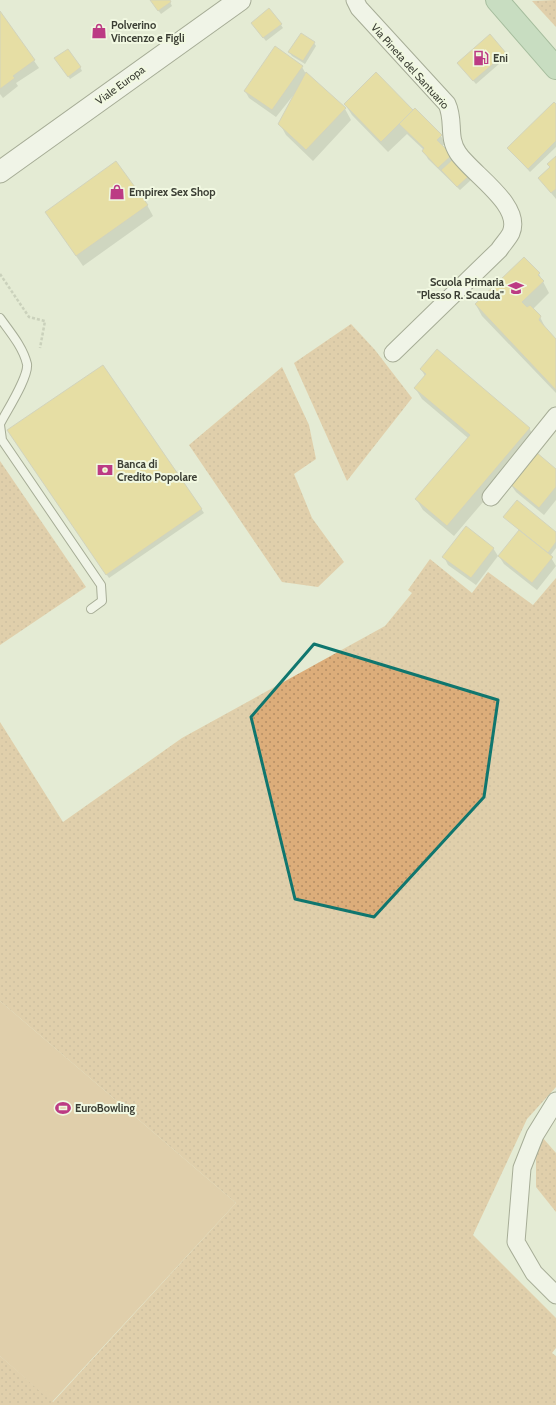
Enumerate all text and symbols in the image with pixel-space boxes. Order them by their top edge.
place label: Polverino Vincenzo e Figli [111,18,185,45]
street label: Via Pineta del Santuario [368,20,452,112]
shop icon: Polverino Vincenzo e Figli [90,22,108,40]
fuel station icon: Eni [472,49,490,67]
place label: Eni [493,51,508,65]
street label: Viale Europa [92,62,148,108]
shop icon: Empirex Sex Shop [108,183,126,201]
place label: Empirex Sex Shop [129,185,216,199]
place label: Scuola Primaria "Plesso R. Scauda" [417,275,505,302]
school or university icon: Scuola Primaria "Plesso R. Scauda" [507,279,525,297]
place label: Banca di Credito Popolare [117,457,198,484]
bank icon: Banca di Credito Popolare [96,461,114,479]
sports icon: EuroBowling [54,1099,72,1117]
place label: EuroBowling [75,1101,135,1115]

